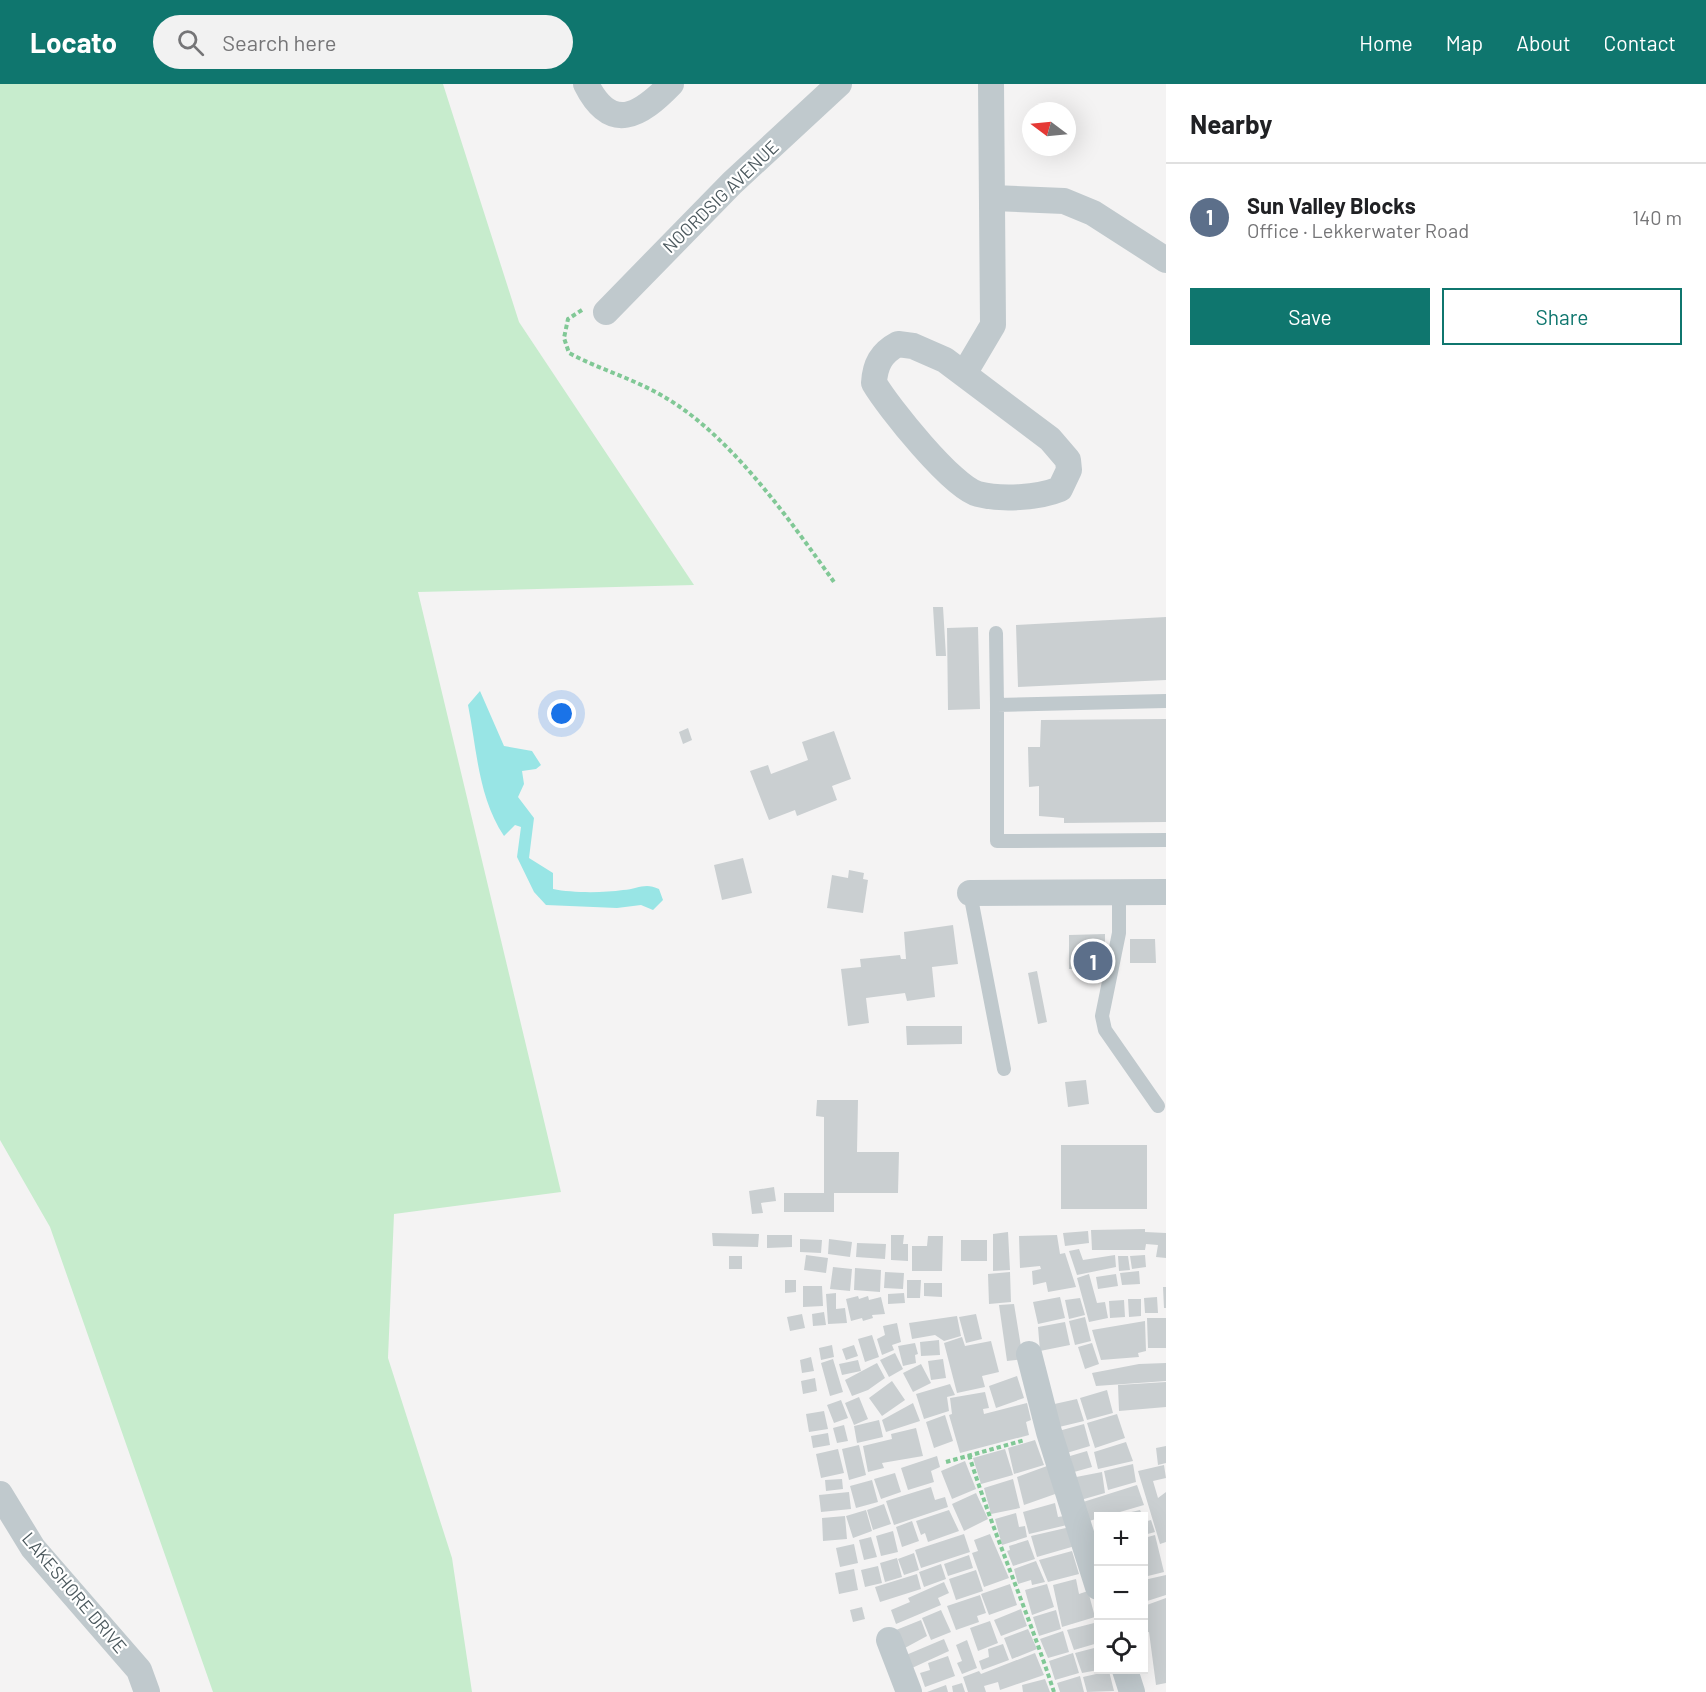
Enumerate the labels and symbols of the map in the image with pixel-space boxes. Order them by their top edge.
north arrow [1022,102,1076,156]
street label: NOORDSIG AVENUE [658,135,783,257]
your location [547,699,576,728]
pin: 1 [1074,938,1112,984]
street label: LAKESHORE DRIVE [18,1528,132,1657]

